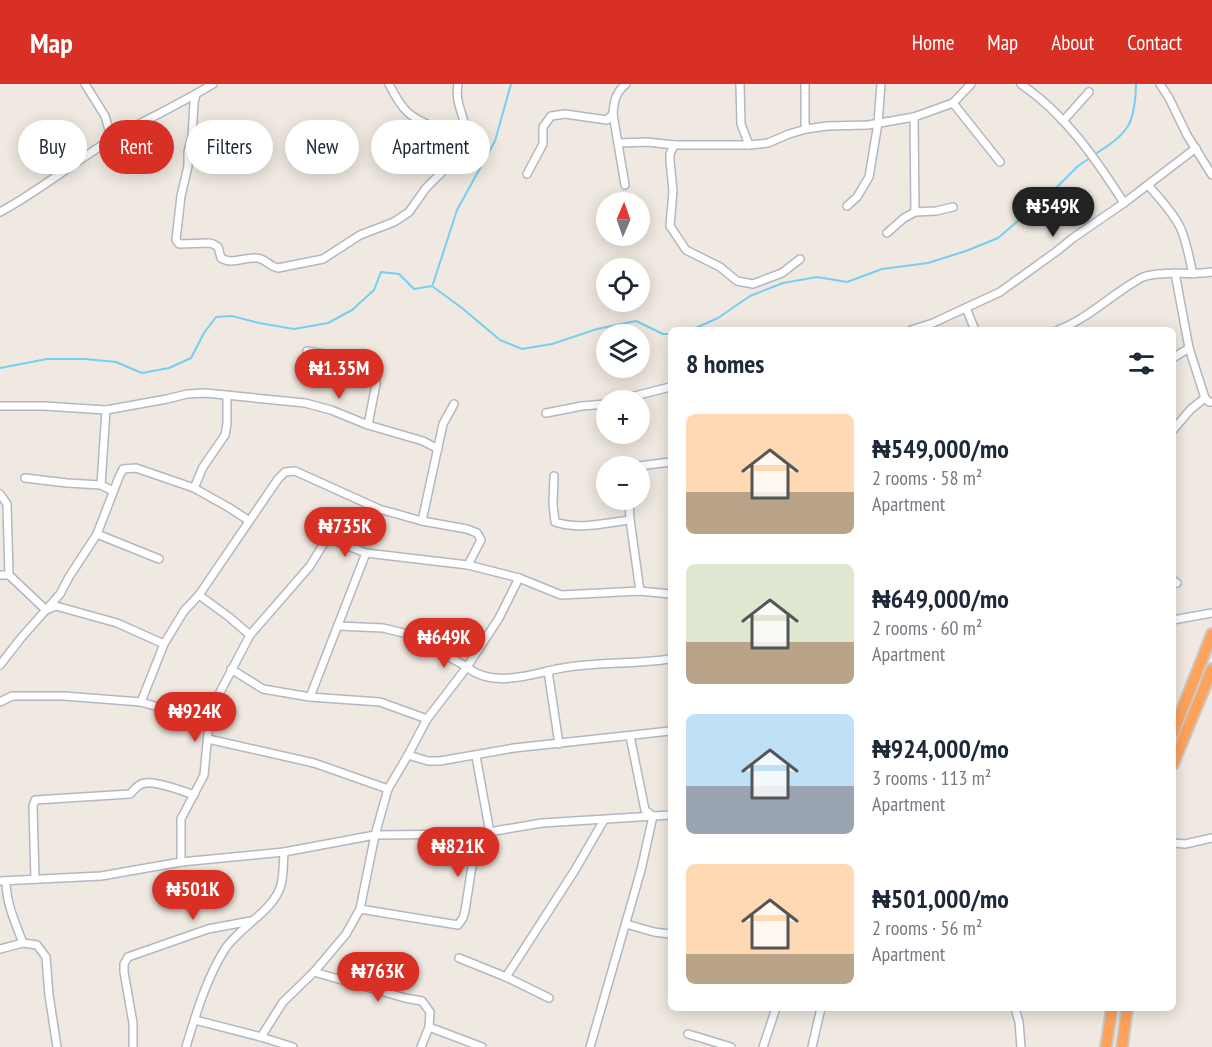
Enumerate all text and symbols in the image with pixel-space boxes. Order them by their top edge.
text: Map [30,24,73,61]
text: Home [912,29,954,56]
text: Map [987,29,1018,56]
text: About [1051,29,1094,56]
text: Contact [1127,29,1182,56]
chip: Buy [18,120,87,174]
chip: Rent [99,120,174,174]
chip: Filters [186,120,273,174]
chip: New [285,120,359,174]
chip: Apartment [371,120,490,174]
pin: ₦549K [1011,187,1095,238]
north arrow [596,192,650,246]
map controls [596,192,650,510]
text: ₦549K [1026,193,1080,219]
button: locate [596,258,650,312]
button: layers [596,324,650,378]
text: 8 homes [686,347,764,380]
icon: filters [1125,347,1158,380]
pin: ₦1.35M [290,349,388,400]
text: ₦1.35M [309,355,369,381]
button: + [596,390,650,444]
text: ₦549,000/mo [872,432,1009,465]
icon: home [734,438,806,510]
button: − [596,456,650,510]
text: 2 rooms · 58 m² [872,465,982,491]
text: Apartment [872,491,945,517]
pin: ₦735K [303,507,387,558]
text: ₦735K [318,513,372,539]
text: ₦649,000/mo [872,582,1009,615]
icon: home [734,588,806,660]
text: 2 rooms · 60 m² [872,615,982,641]
pin: ₦649K [402,618,486,669]
text: ₦649K [417,624,471,650]
text: Apartment [872,641,945,667]
pin: ₦924K [153,692,237,743]
text: ₦924K [168,698,222,724]
text: ₦924,000/mo [872,732,1009,765]
icon: home [734,738,806,810]
text: 3 rooms · 113 m² [872,765,991,791]
text: Apartment [872,791,945,817]
pin: ₦821K [416,827,500,878]
text: ₦821K [431,833,485,859]
pin: ₦501K [151,870,235,921]
text: ₦501K [166,876,220,902]
text: ₦501,000/mo [872,882,1009,915]
icon: home [734,888,806,960]
text: 2 rooms · 56 m² [872,915,982,941]
text: Apartment [872,941,945,967]
pin: ₦763K [336,952,420,1003]
text: ₦763K [351,958,405,984]

